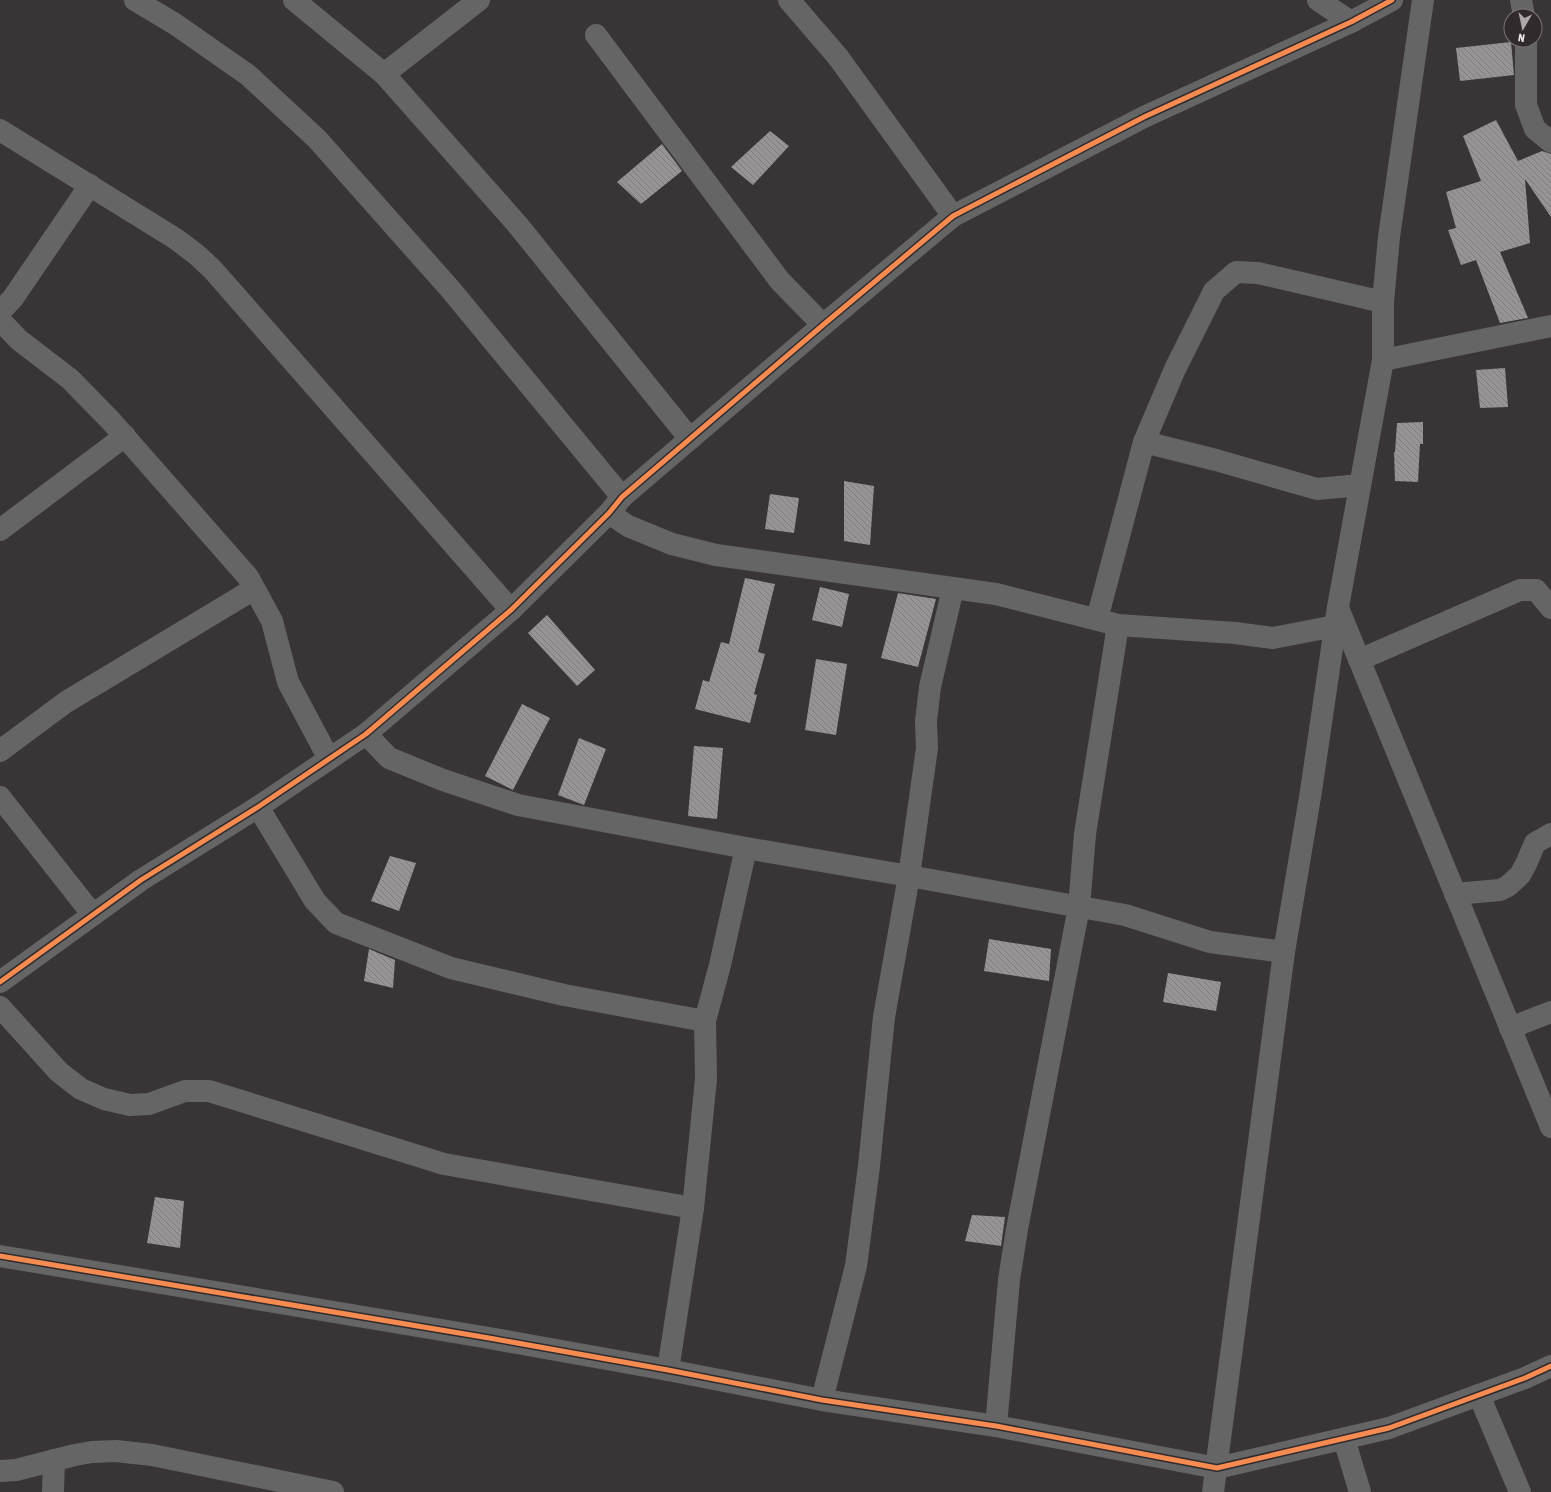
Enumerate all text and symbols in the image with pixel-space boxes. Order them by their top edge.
north arrow [1503,8,1543,48]
text: N [1517,31,1526,44]

